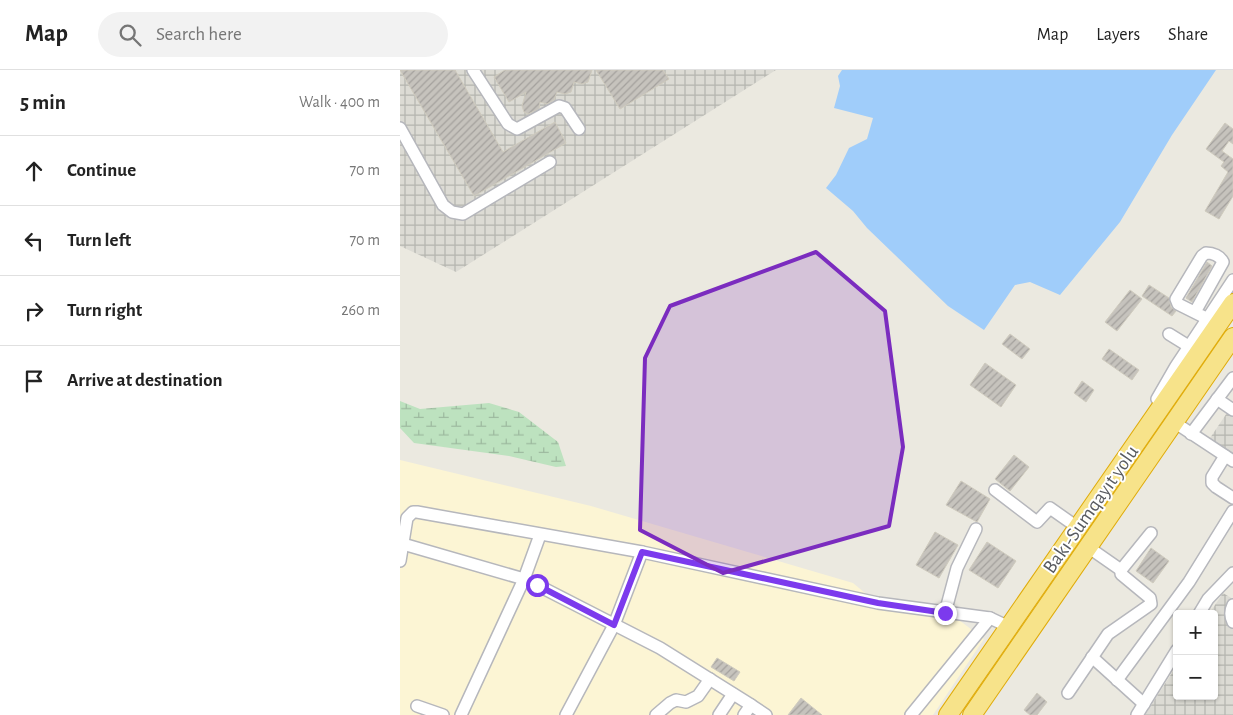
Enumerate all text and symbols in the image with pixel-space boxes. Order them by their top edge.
search box [98,12,448,57]
icon: search [116,21,144,49]
text: Map [25,22,68,46]
text: Search here [156,25,242,44]
text: Map [1037,26,1068,44]
text: Layers [1096,26,1140,44]
text: Share [1168,26,1208,44]
text: 5 min [20,92,66,113]
text: Walk · 400 m [299,94,380,110]
icon: ahead [20,157,48,185]
text: Continue [67,161,136,180]
text: 70 m [349,162,380,178]
icon: left [20,227,48,255]
text: Turn left [67,231,131,250]
text: 70 m [349,232,380,248]
icon: right [20,297,48,325]
text: Turn right [67,301,142,320]
text: 260 m [341,302,380,318]
icon: arrive [20,367,48,395]
text: Arrive at destination [67,371,223,390]
street label: Bakı-Sumqayıt yolu [1039,442,1142,577]
route start [526,574,549,597]
route end [934,602,957,625]
map controls [1173,610,1218,700]
button: + [1173,610,1218,655]
button: − [1173,655,1218,700]

